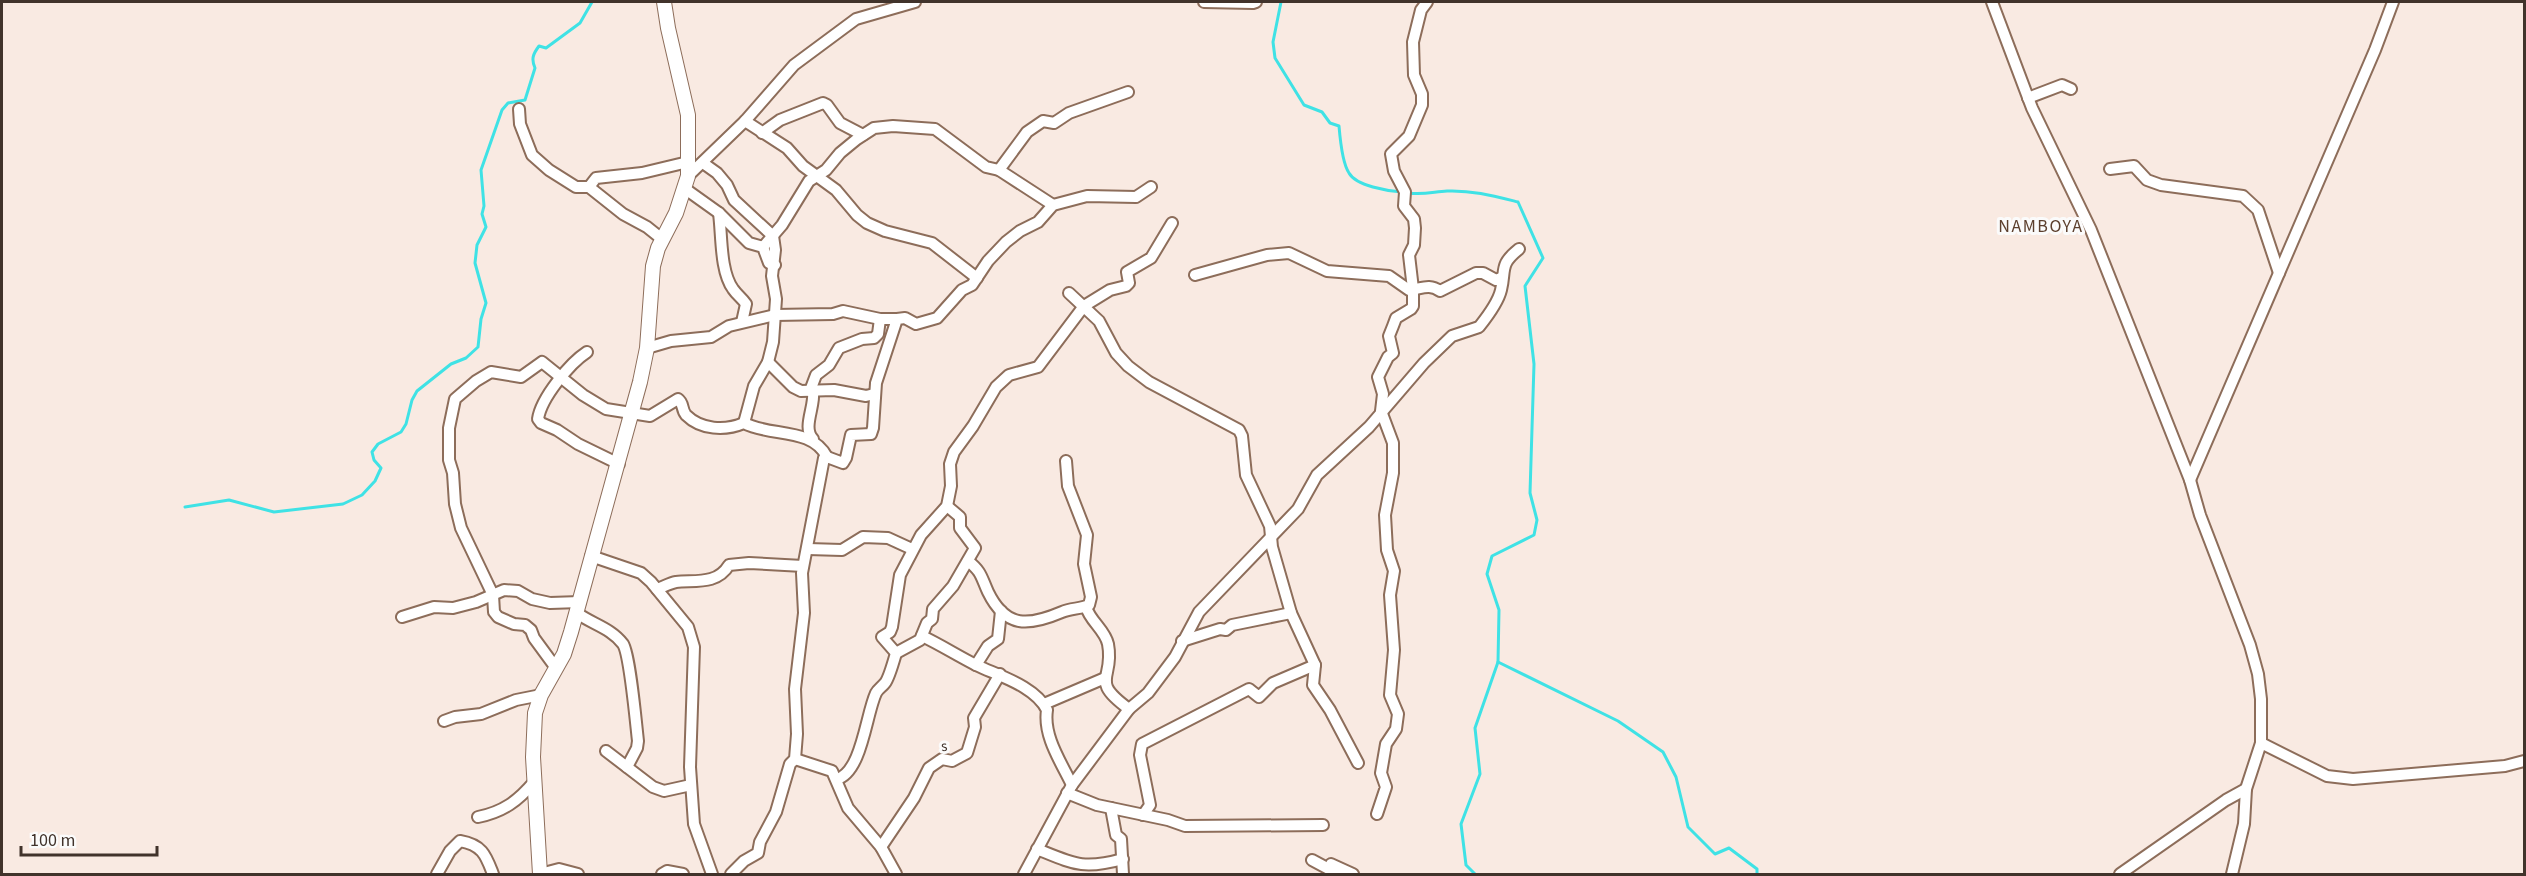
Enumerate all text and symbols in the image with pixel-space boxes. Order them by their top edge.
district label: NAMBOYA [1998,214,2084,239]
street label: s [940,736,948,757]
scale bar [21,819,158,857]
text: 100 m [30,828,75,853]

